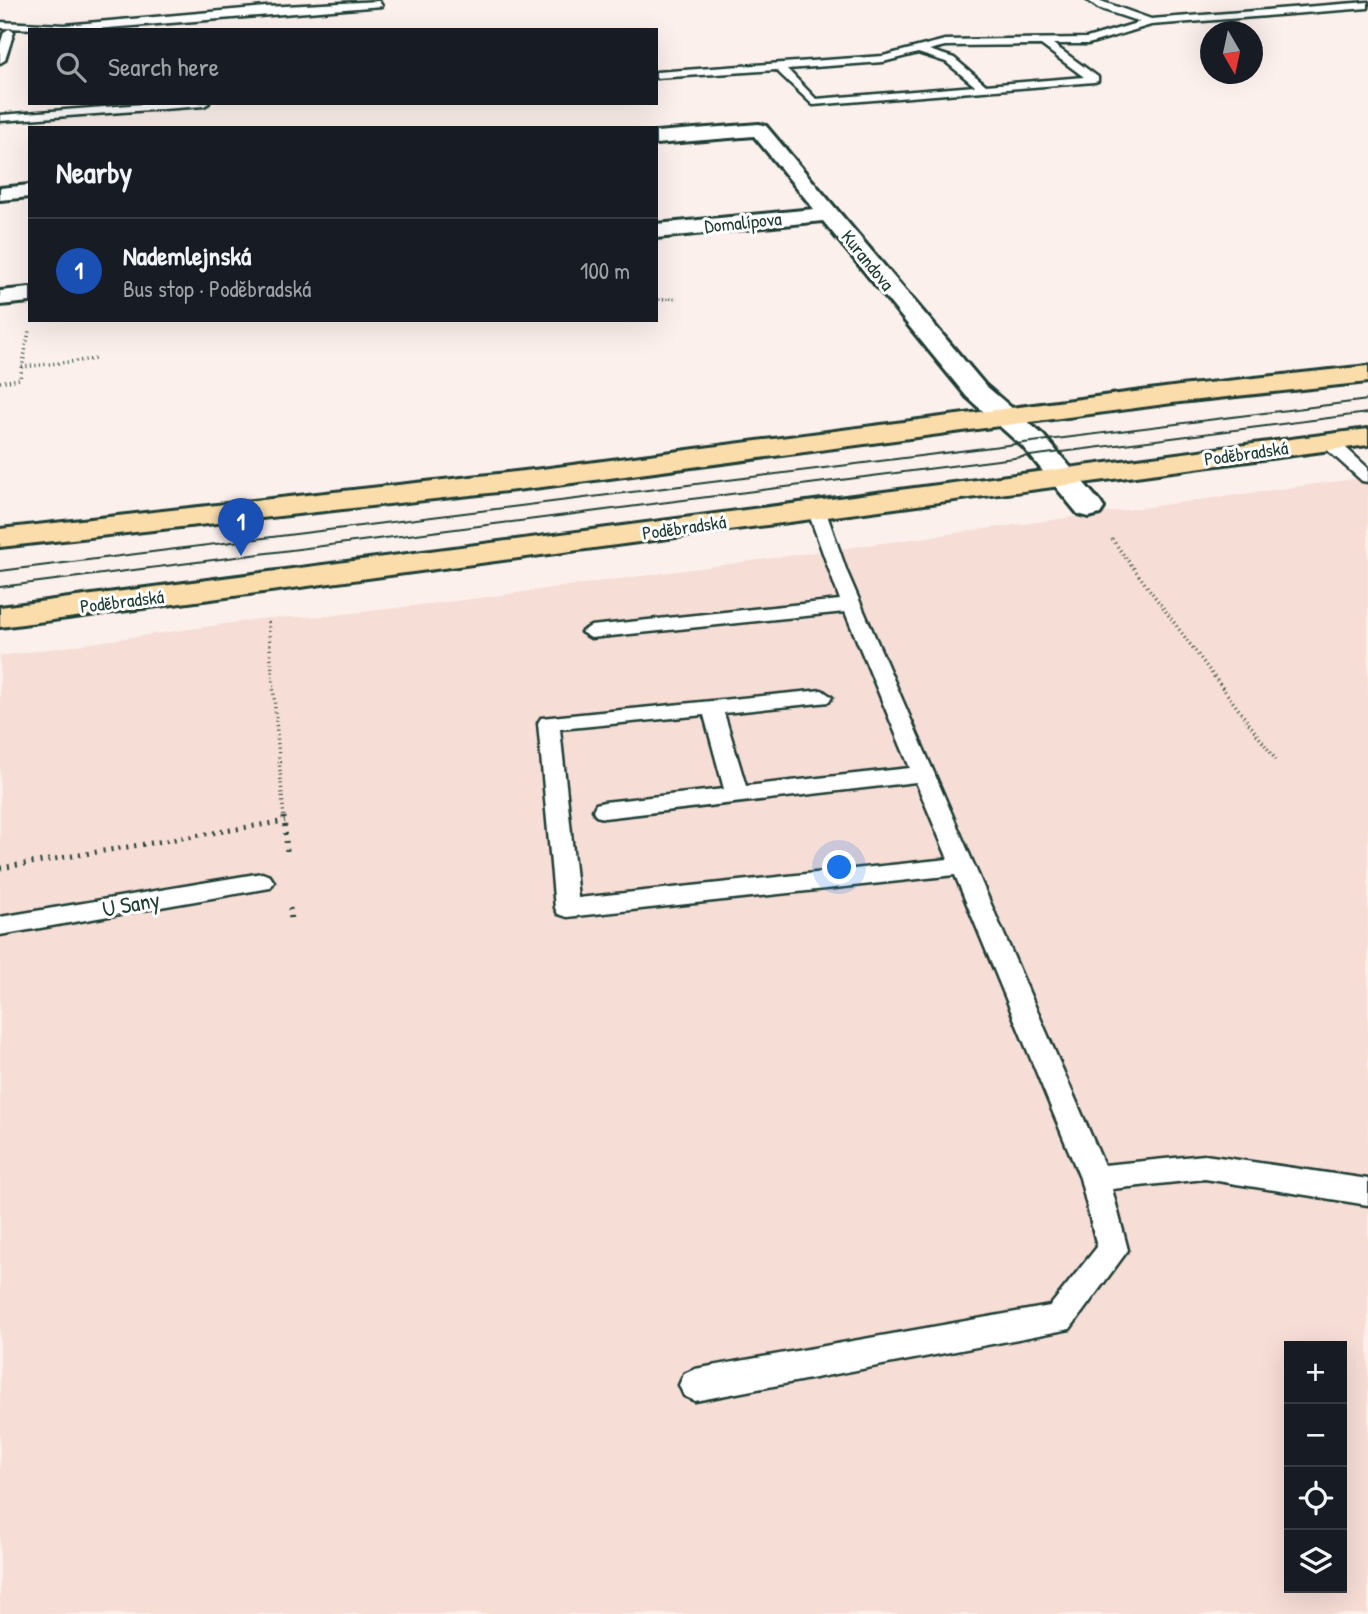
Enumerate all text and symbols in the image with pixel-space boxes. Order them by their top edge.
north arrow [1200,21,1263,84]
search box [28,28,658,105]
icon: search [52,48,90,86]
text: Search here [108,49,219,84]
text: Nearby [56,152,132,192]
street label: Domalípova [703,205,783,239]
street label: Kurandova [836,224,901,296]
text: Nademlejnská [123,238,251,273]
text: 1 [75,255,83,286]
text: 100 m [580,255,630,286]
text: Bus stop · Poděbradská [123,273,311,304]
street label: Poděbradská [1202,434,1290,472]
pin: 1 [218,498,264,556]
street label: Poděbradská [640,508,728,546]
street label: Poděbradská [79,583,166,619]
your location [822,850,856,884]
street label: U Sany [100,883,162,924]
map controls [1284,1341,1347,1593]
button: + [1284,1341,1347,1404]
button: − [1284,1404,1347,1467]
button: locate [1284,1467,1347,1530]
button: layers [1284,1530,1347,1593]

